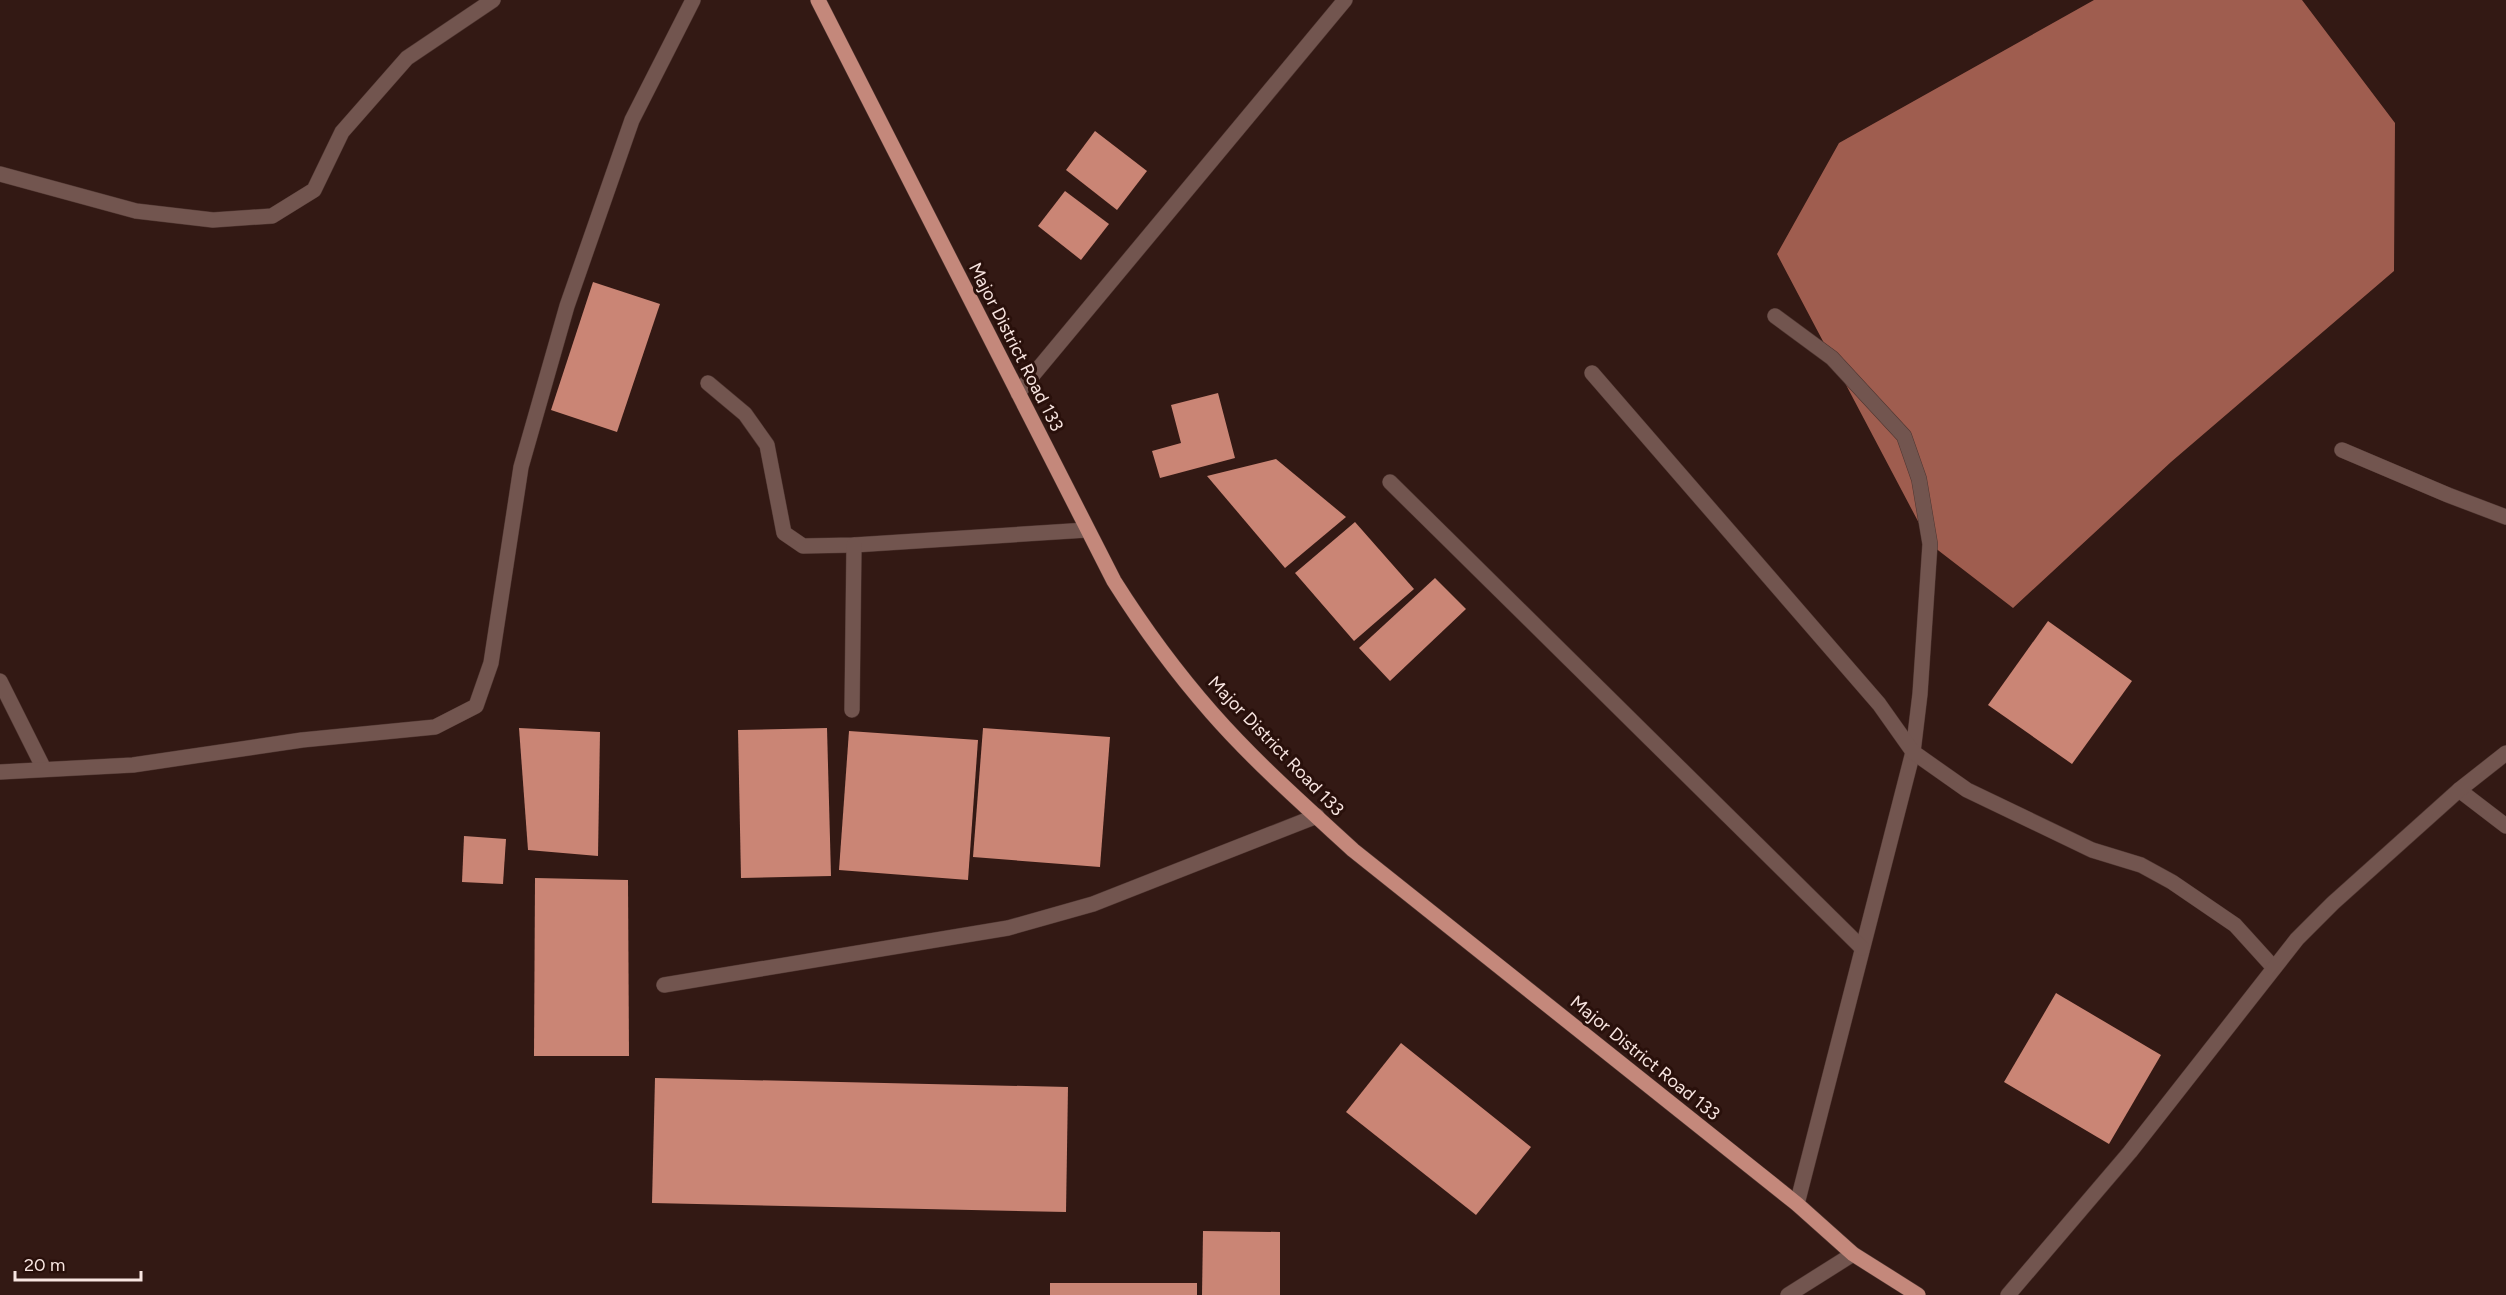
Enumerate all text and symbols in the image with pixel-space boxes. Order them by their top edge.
street label: Major District Road 133 [964,259,1068,435]
street label: Major District Road 133 [1203,671,1349,821]
street label: Major District Road 133 [1566,991,1724,1125]
scale bar [15,1244,141,1282]
text: 20 m [24,1254,65,1276]

